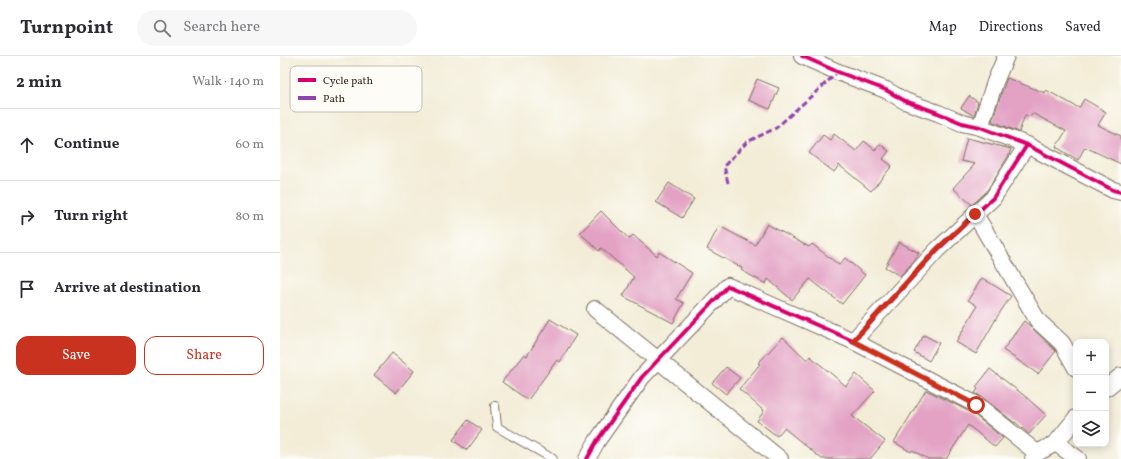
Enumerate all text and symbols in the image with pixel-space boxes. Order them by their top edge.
search box [137,10,417,46]
text: Turnpoint [20,15,113,41]
icon: search [151,17,173,39]
text: Search here [183,17,260,38]
text: Map [929,18,957,37]
text: Directions [979,18,1043,37]
text: Saved [1065,18,1101,37]
legend [290,66,422,112]
text: 2 min [16,71,62,94]
text: Walk · 140 m [192,73,264,91]
text: Cycle path [323,74,373,89]
text: Path [323,92,346,107]
icon: ahead [16,134,38,156]
text: Continue [54,134,119,155]
text: 60 m [236,136,264,154]
route end [966,205,984,223]
icon: right [16,206,38,228]
text: Turn right [54,206,128,227]
text: 80 m [235,208,264,226]
icon: arrive [16,278,38,300]
text: Arrive at destination [54,278,201,299]
button: Save [16,336,136,375]
button: Share [144,336,264,375]
map controls [1073,339,1109,447]
button: + [1073,339,1109,375]
button: − [1073,375,1109,411]
route start [967,396,985,414]
button: layers [1073,411,1109,447]

